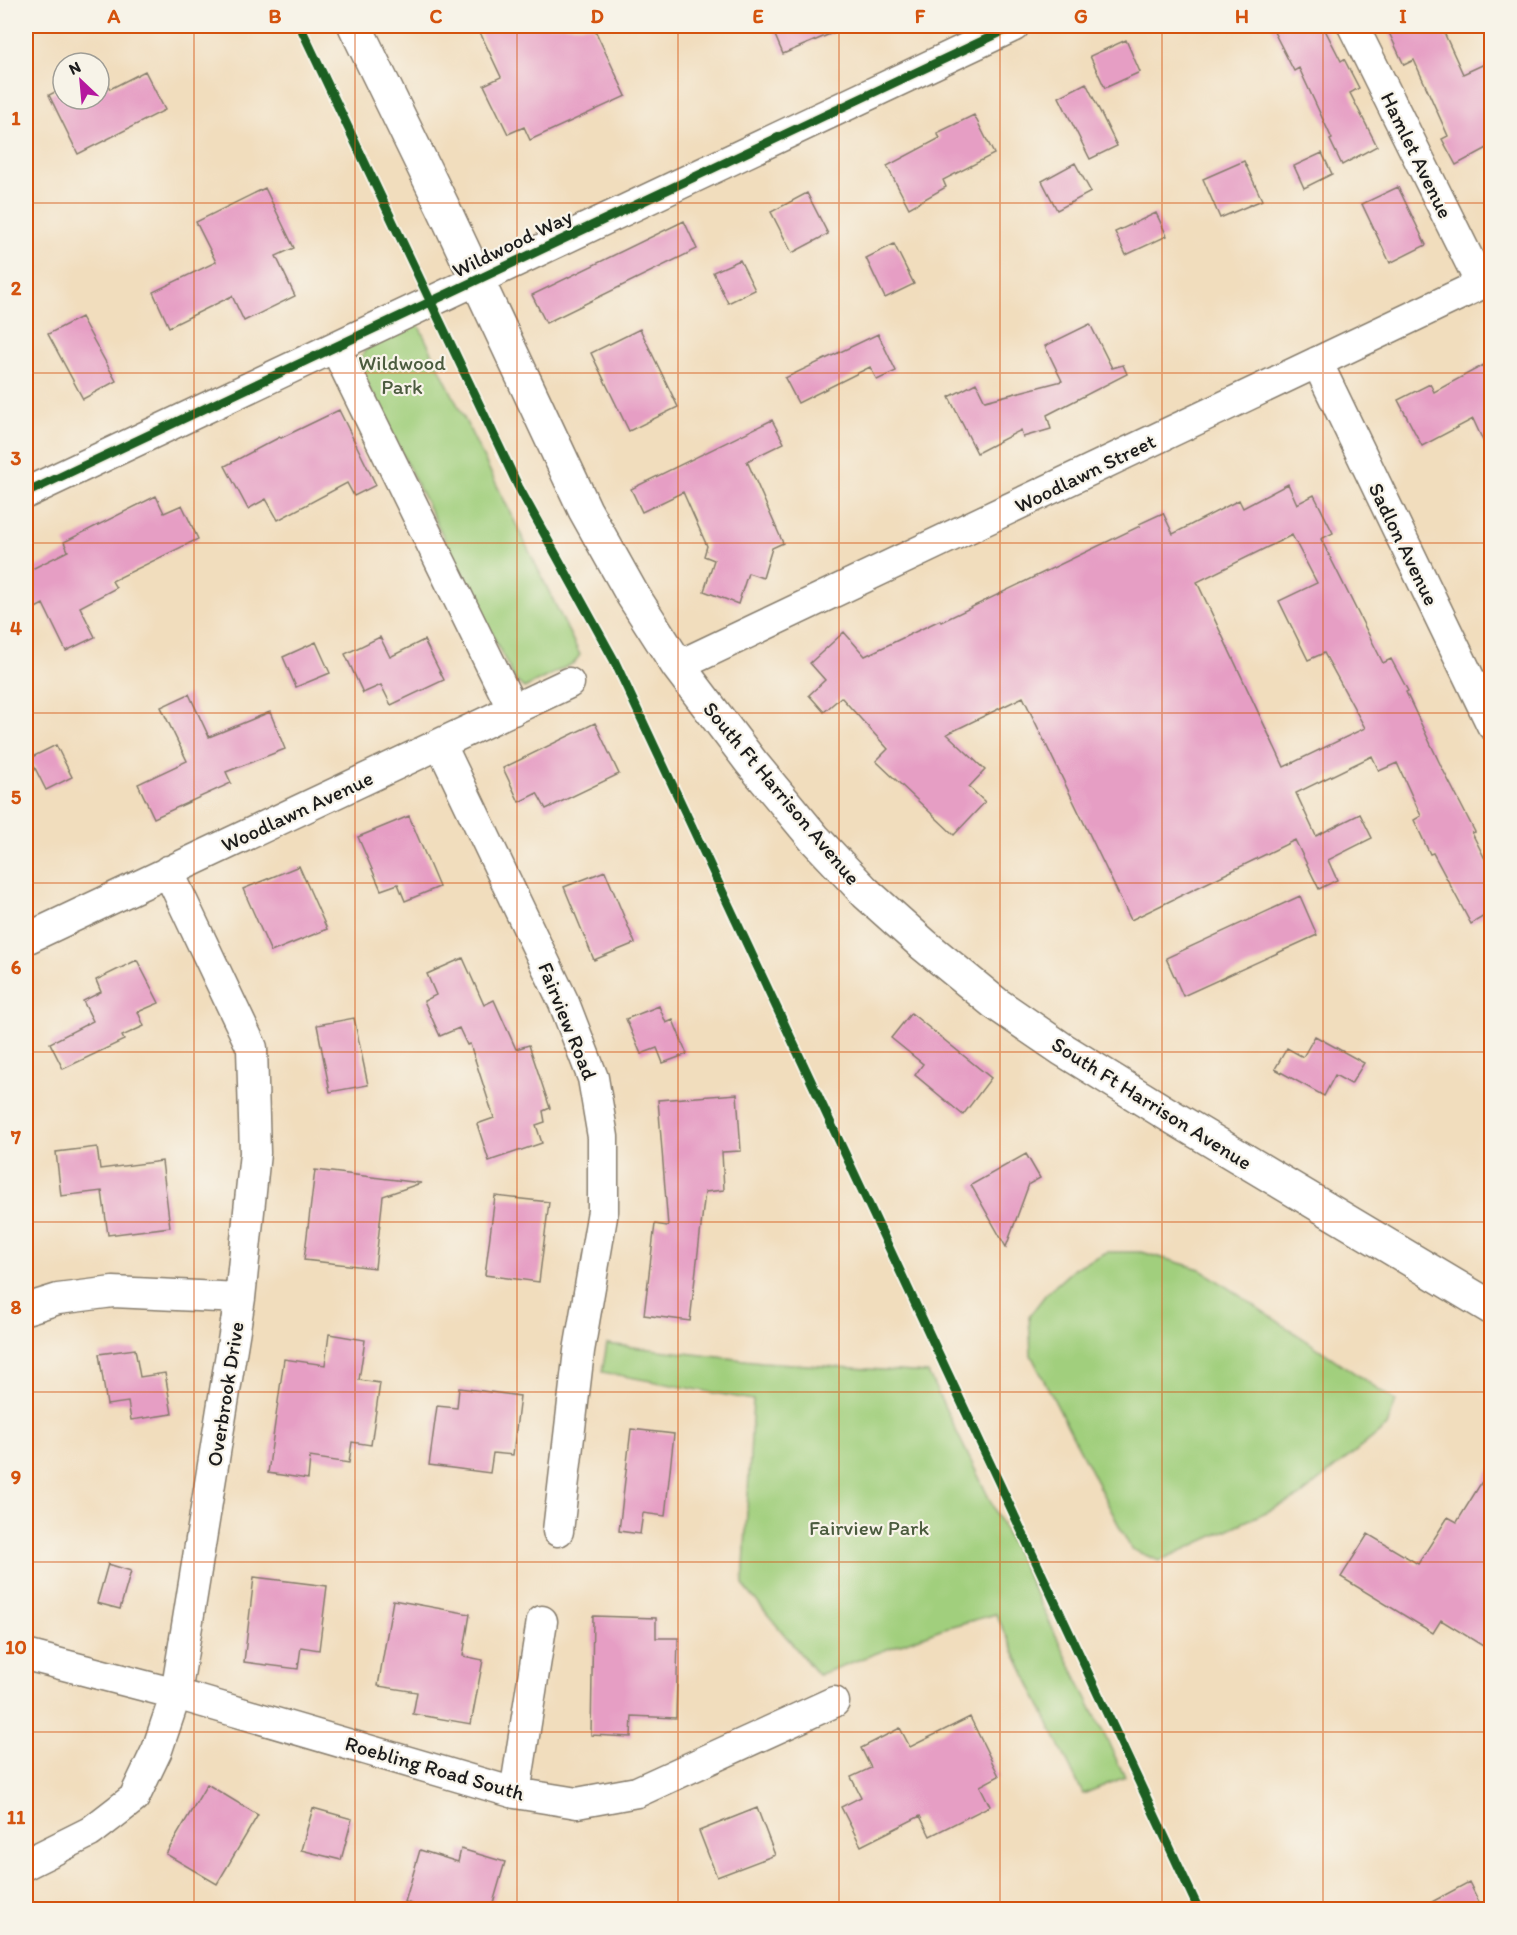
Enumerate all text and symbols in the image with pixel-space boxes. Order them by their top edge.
text: A [107,4,121,28]
text: B [269,4,282,28]
text: C [430,4,443,28]
text: D [590,4,604,28]
text: E [752,4,764,28]
text: F [915,4,926,28]
text: G [1074,4,1088,28]
text: H [1235,4,1249,28]
text: I [1399,4,1407,28]
north arrow [51,51,111,111]
text: N [66,57,84,79]
street label: Hamlet Avenue [1376,88,1458,222]
text: 1 [11,106,21,130]
street label: Wildwood Way [448,203,576,283]
text: 2 [11,276,22,300]
park label: Wildwood Park [358,350,446,399]
street label: Woodlawn Street [1010,428,1160,518]
text: 3 [11,446,22,470]
street label: Sadlon Avenue [1364,479,1444,609]
text: 4 [10,616,22,640]
street label: South Ft Harrison Avenue [698,696,866,890]
street label: Woodlawn Avenue [217,765,377,857]
text: 5 [11,785,22,809]
text: 6 [11,955,22,979]
street label: Fairview Road [533,959,603,1084]
street label: South Ft Harrison Avenue [1047,1031,1257,1175]
text: 7 [10,1125,21,1149]
text: 8 [11,1295,22,1319]
street label: Overbrook Drive [201,1320,249,1468]
text: 9 [11,1465,21,1489]
park label: Fairview Park [809,1515,929,1540]
text: 10 [5,1635,27,1659]
street label: Roebling Road South [342,1730,528,1806]
text: 11 [7,1805,26,1829]

